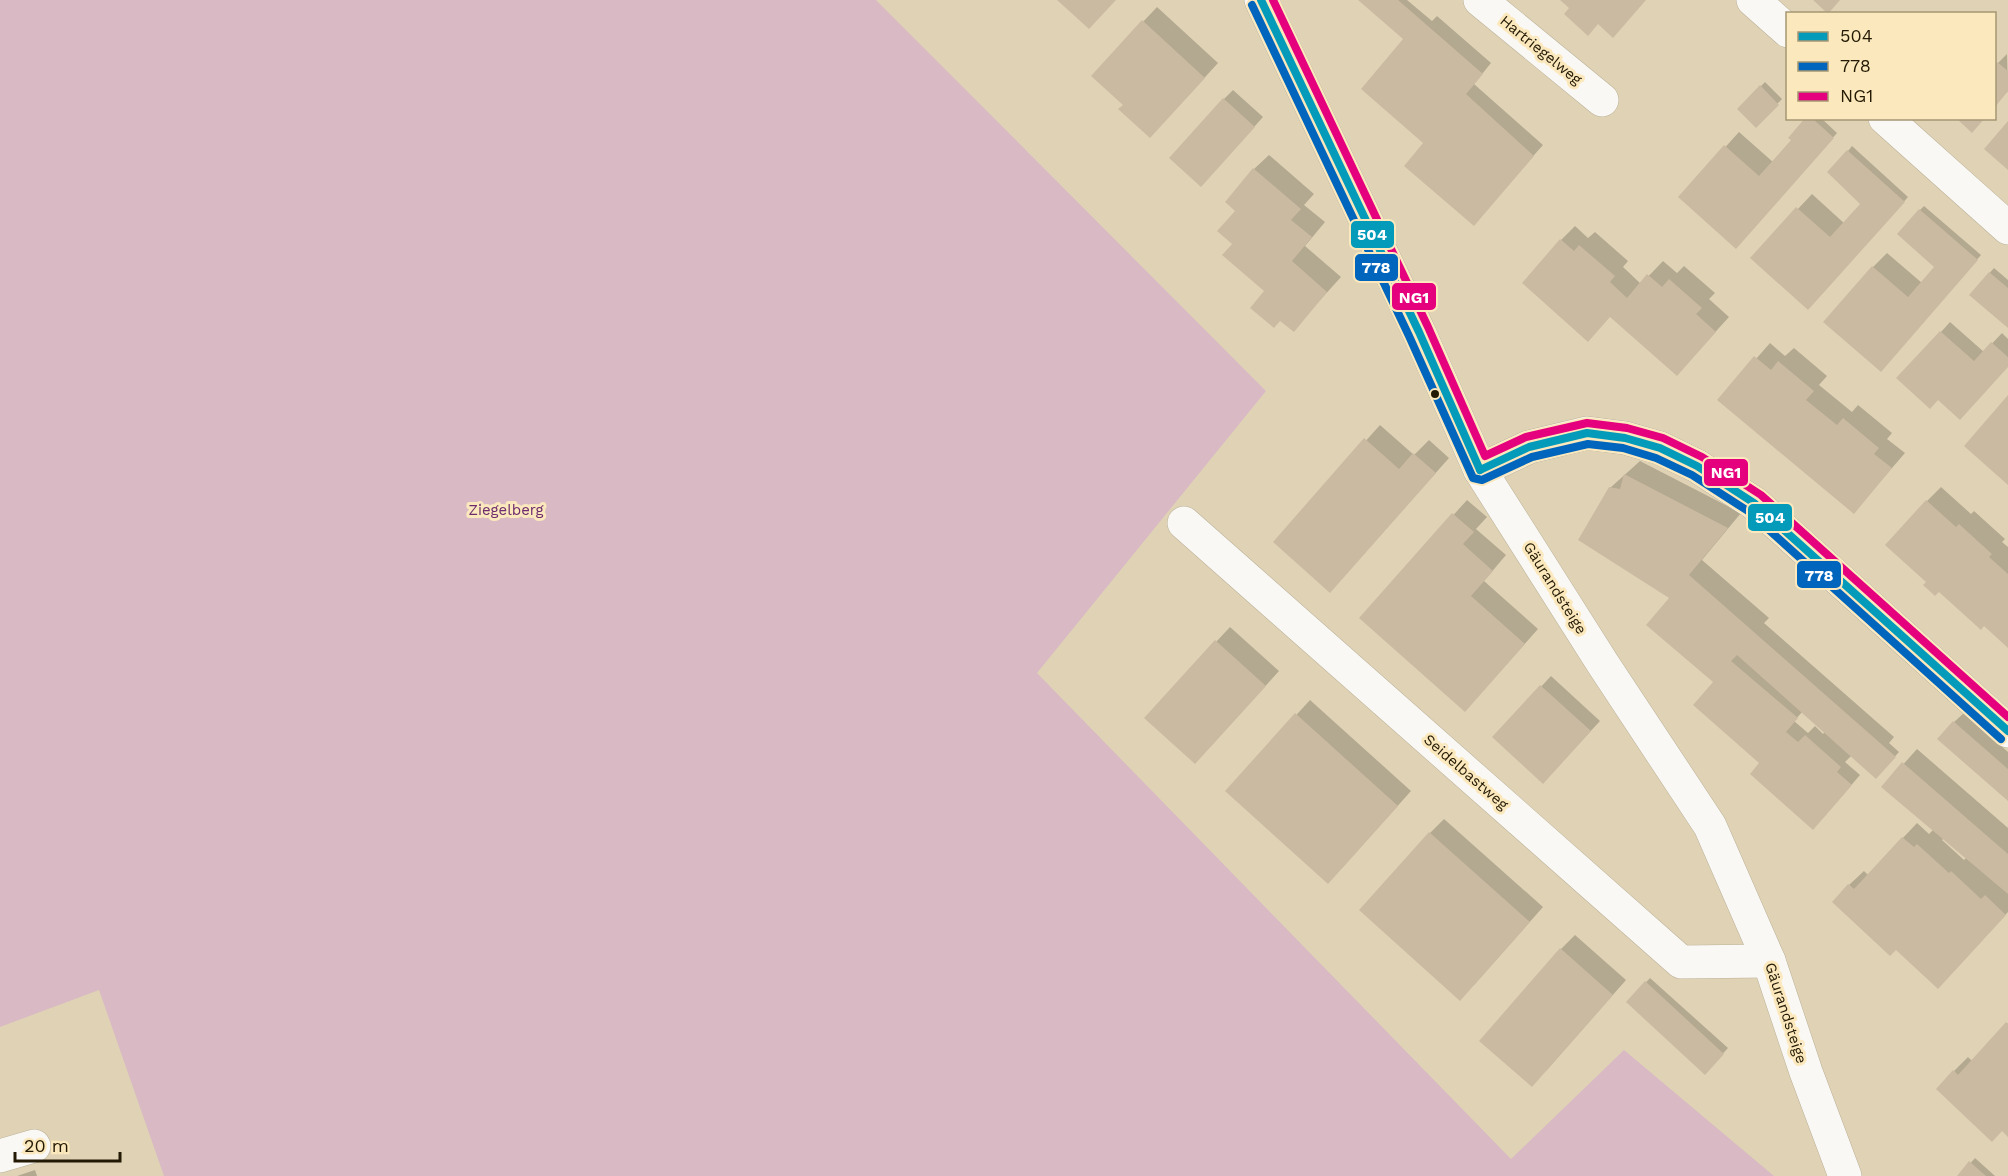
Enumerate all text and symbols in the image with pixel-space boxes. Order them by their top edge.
street label: Hartriegelweg [1496,12,1586,88]
legend [1786,12,1996,120]
text: 504 [1840,25,1873,46]
text: 778 [1840,55,1871,76]
text: NG1 [1840,85,1873,106]
line badge: 504 [1350,220,1395,249]
text: 504 [1357,225,1387,244]
line badge: 778 [1354,253,1399,282]
text: 778 [1361,258,1391,277]
line badge: NG1 [1391,282,1437,311]
text: NG1 [1399,288,1429,307]
unlabelled marker [1429,388,1441,400]
line badge: NG1 [1703,458,1749,487]
text: NG1 [1711,463,1741,482]
park label: Ziegelberg [468,501,544,519]
line badge: 504 [1747,503,1793,532]
text: 504 [1755,508,1785,527]
street label: Gäurandsteige [1520,539,1590,637]
line badge: 778 [1796,560,1842,589]
text: 778 [1804,566,1834,585]
street label: Seidelbastweg [1420,730,1512,814]
street label: Gäurandsteige [1761,960,1811,1066]
scale bar [15,1125,120,1163]
text: 20 m [24,1135,69,1156]

